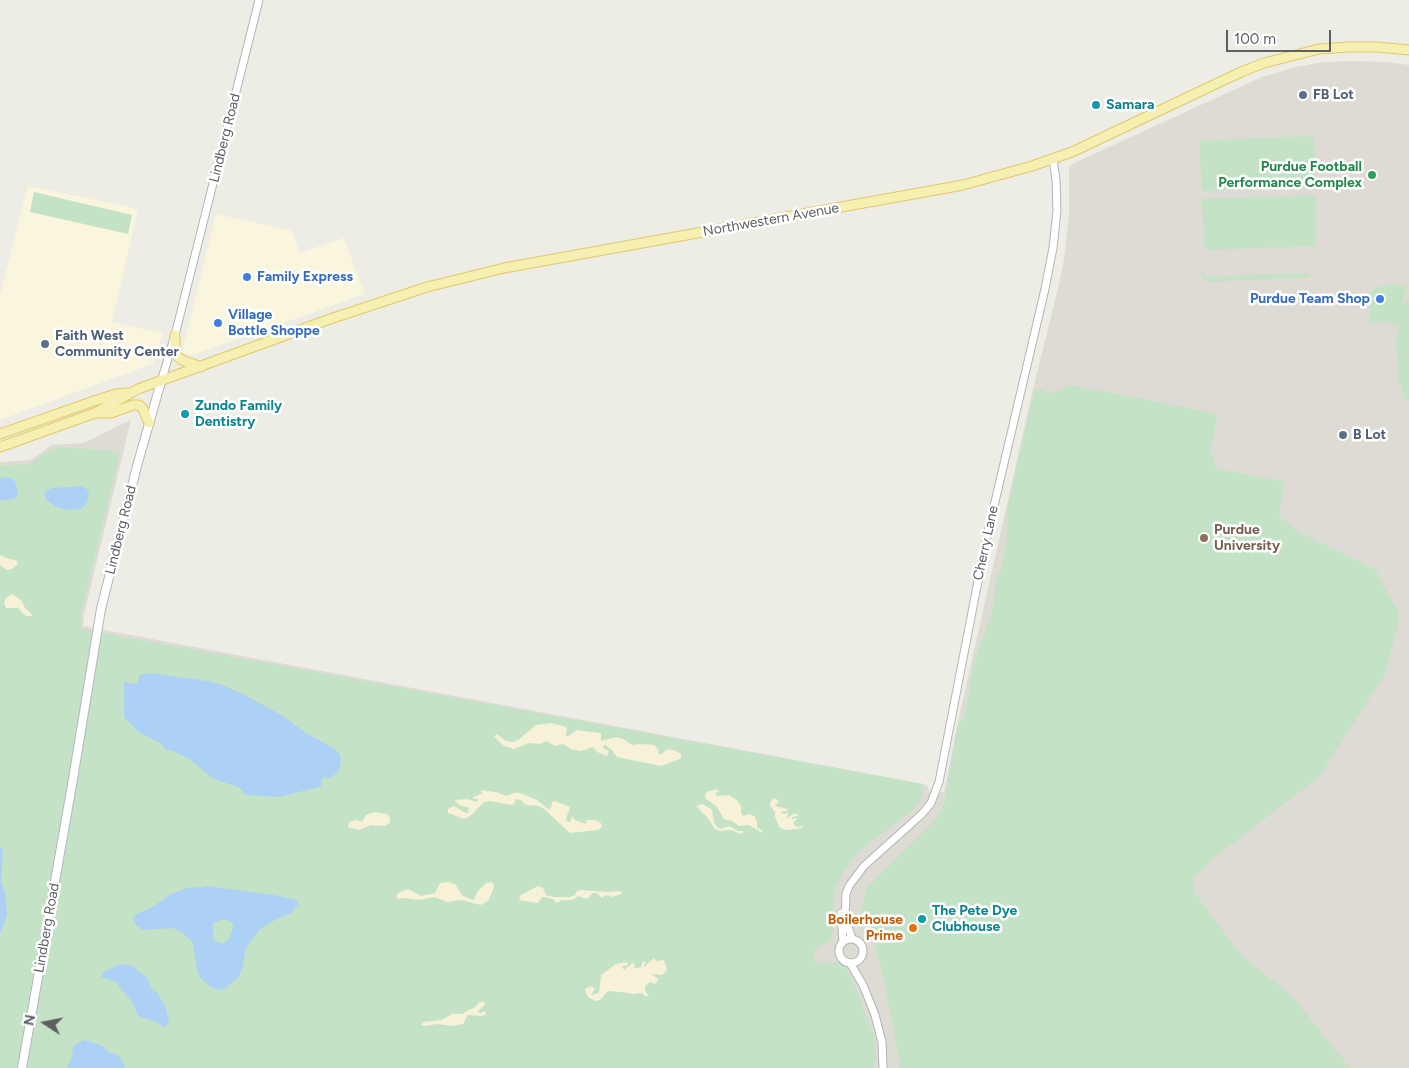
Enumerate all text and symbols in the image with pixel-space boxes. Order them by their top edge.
scale bar [1229,20,1334,52]
text: 100 m [1234,30,1276,48]
place label: FB Lot [1313,87,1354,103]
marker: FB Lot [1297,89,1309,101]
street label: Lindberg Road [206,92,244,184]
place label: Samara [1106,97,1154,113]
marker: Samara [1090,99,1102,111]
place label: Purdue Football Performance Complex [1218,159,1362,192]
marker: Purdue Football Performance Complex [1366,169,1378,181]
street label: Northwestern Avenue [702,200,840,240]
place label: Family Express [257,269,353,285]
marker: Family Express [241,271,253,283]
place label: Purdue Team Shop [1250,291,1370,307]
marker: Purdue Team Shop [1374,293,1386,305]
place label: Village Bottle Shoppe [228,307,320,340]
marker: Village Bottle Shoppe [212,317,224,329]
place label: Faith West Community Center [55,328,179,361]
marker: Faith West Community Center [39,338,51,350]
place label: Zundo Family Dentistry [195,398,282,431]
marker: Zundo Family Dentistry [179,408,191,420]
place label: B Lot [1353,427,1386,443]
marker: B Lot [1337,429,1349,441]
street label: Lindberg Road [102,484,140,576]
street label: Cherry Lane [970,504,1002,582]
place label: Purdue University [1214,522,1280,554]
marker: Purdue University [1198,532,1210,544]
street label: Lindberg Road [31,882,63,974]
place label: The Pete Dye Clubhouse [932,903,1017,936]
place label: Boilerhouse Prime [828,912,903,944]
marker: The Pete Dye Clubhouse [916,913,928,925]
marker: Boilerhouse Prime [907,922,919,934]
north arrow [20,998,70,1048]
text: N [20,1013,39,1027]

